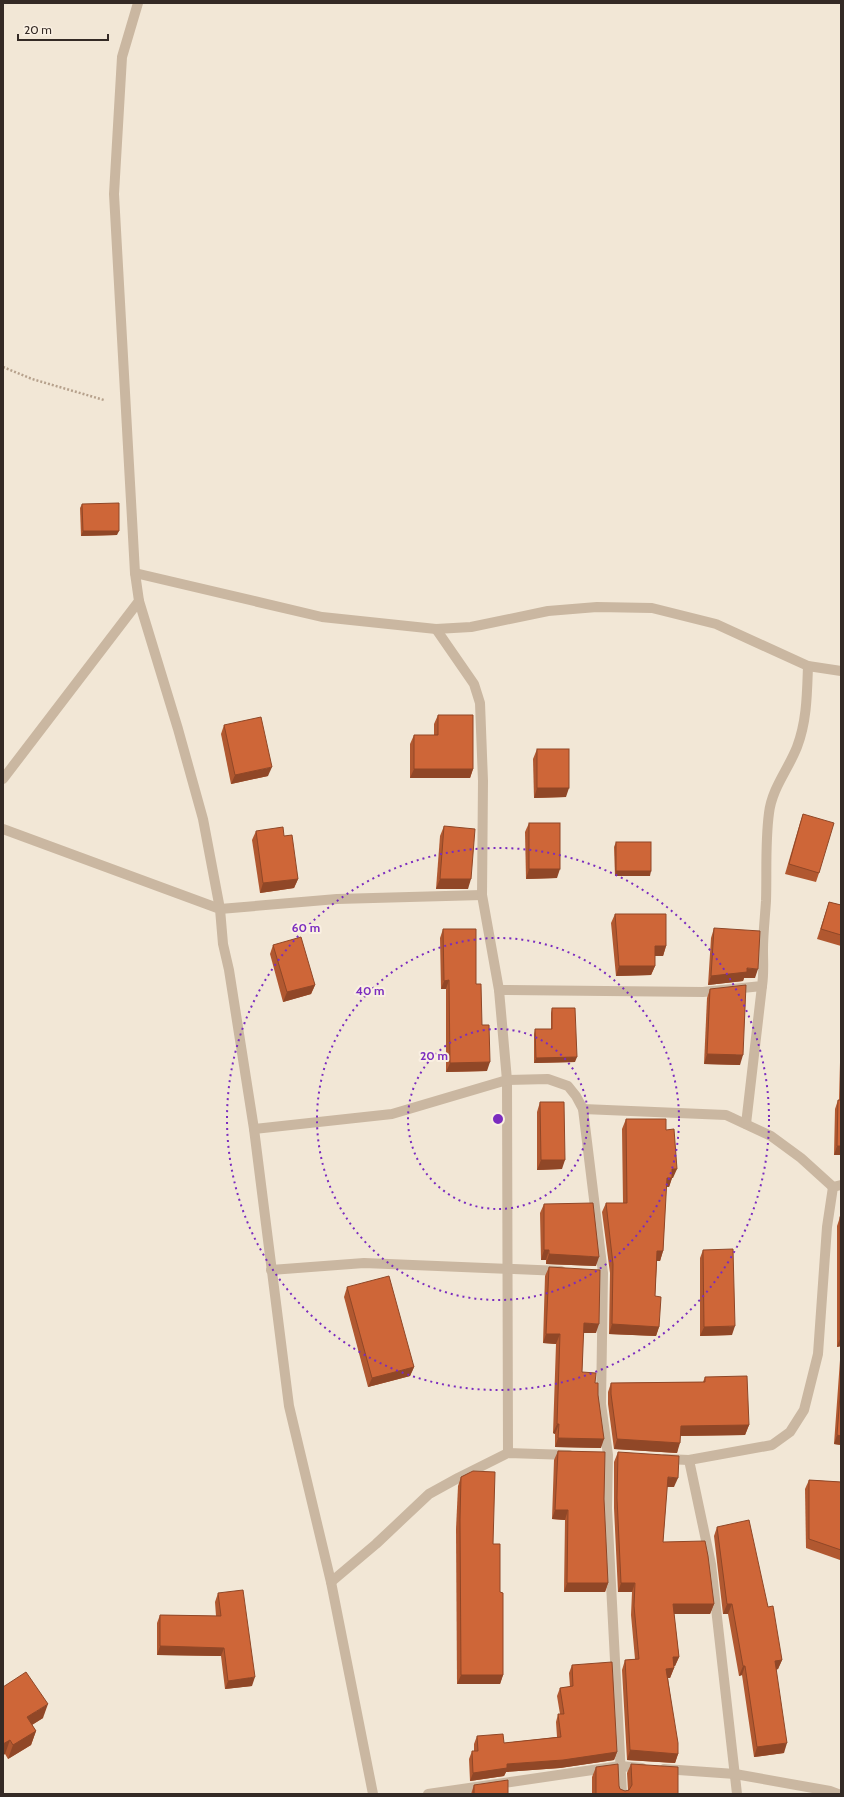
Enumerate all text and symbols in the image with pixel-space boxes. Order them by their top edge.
scale bar [18,16,108,42]
text: 20 m [24,22,52,37]
text: 60 m [292,920,320,935]
text: 40 m [355,983,385,998]
text: 20 m [420,1048,448,1063]
centre of rings [491,1112,505,1126]

